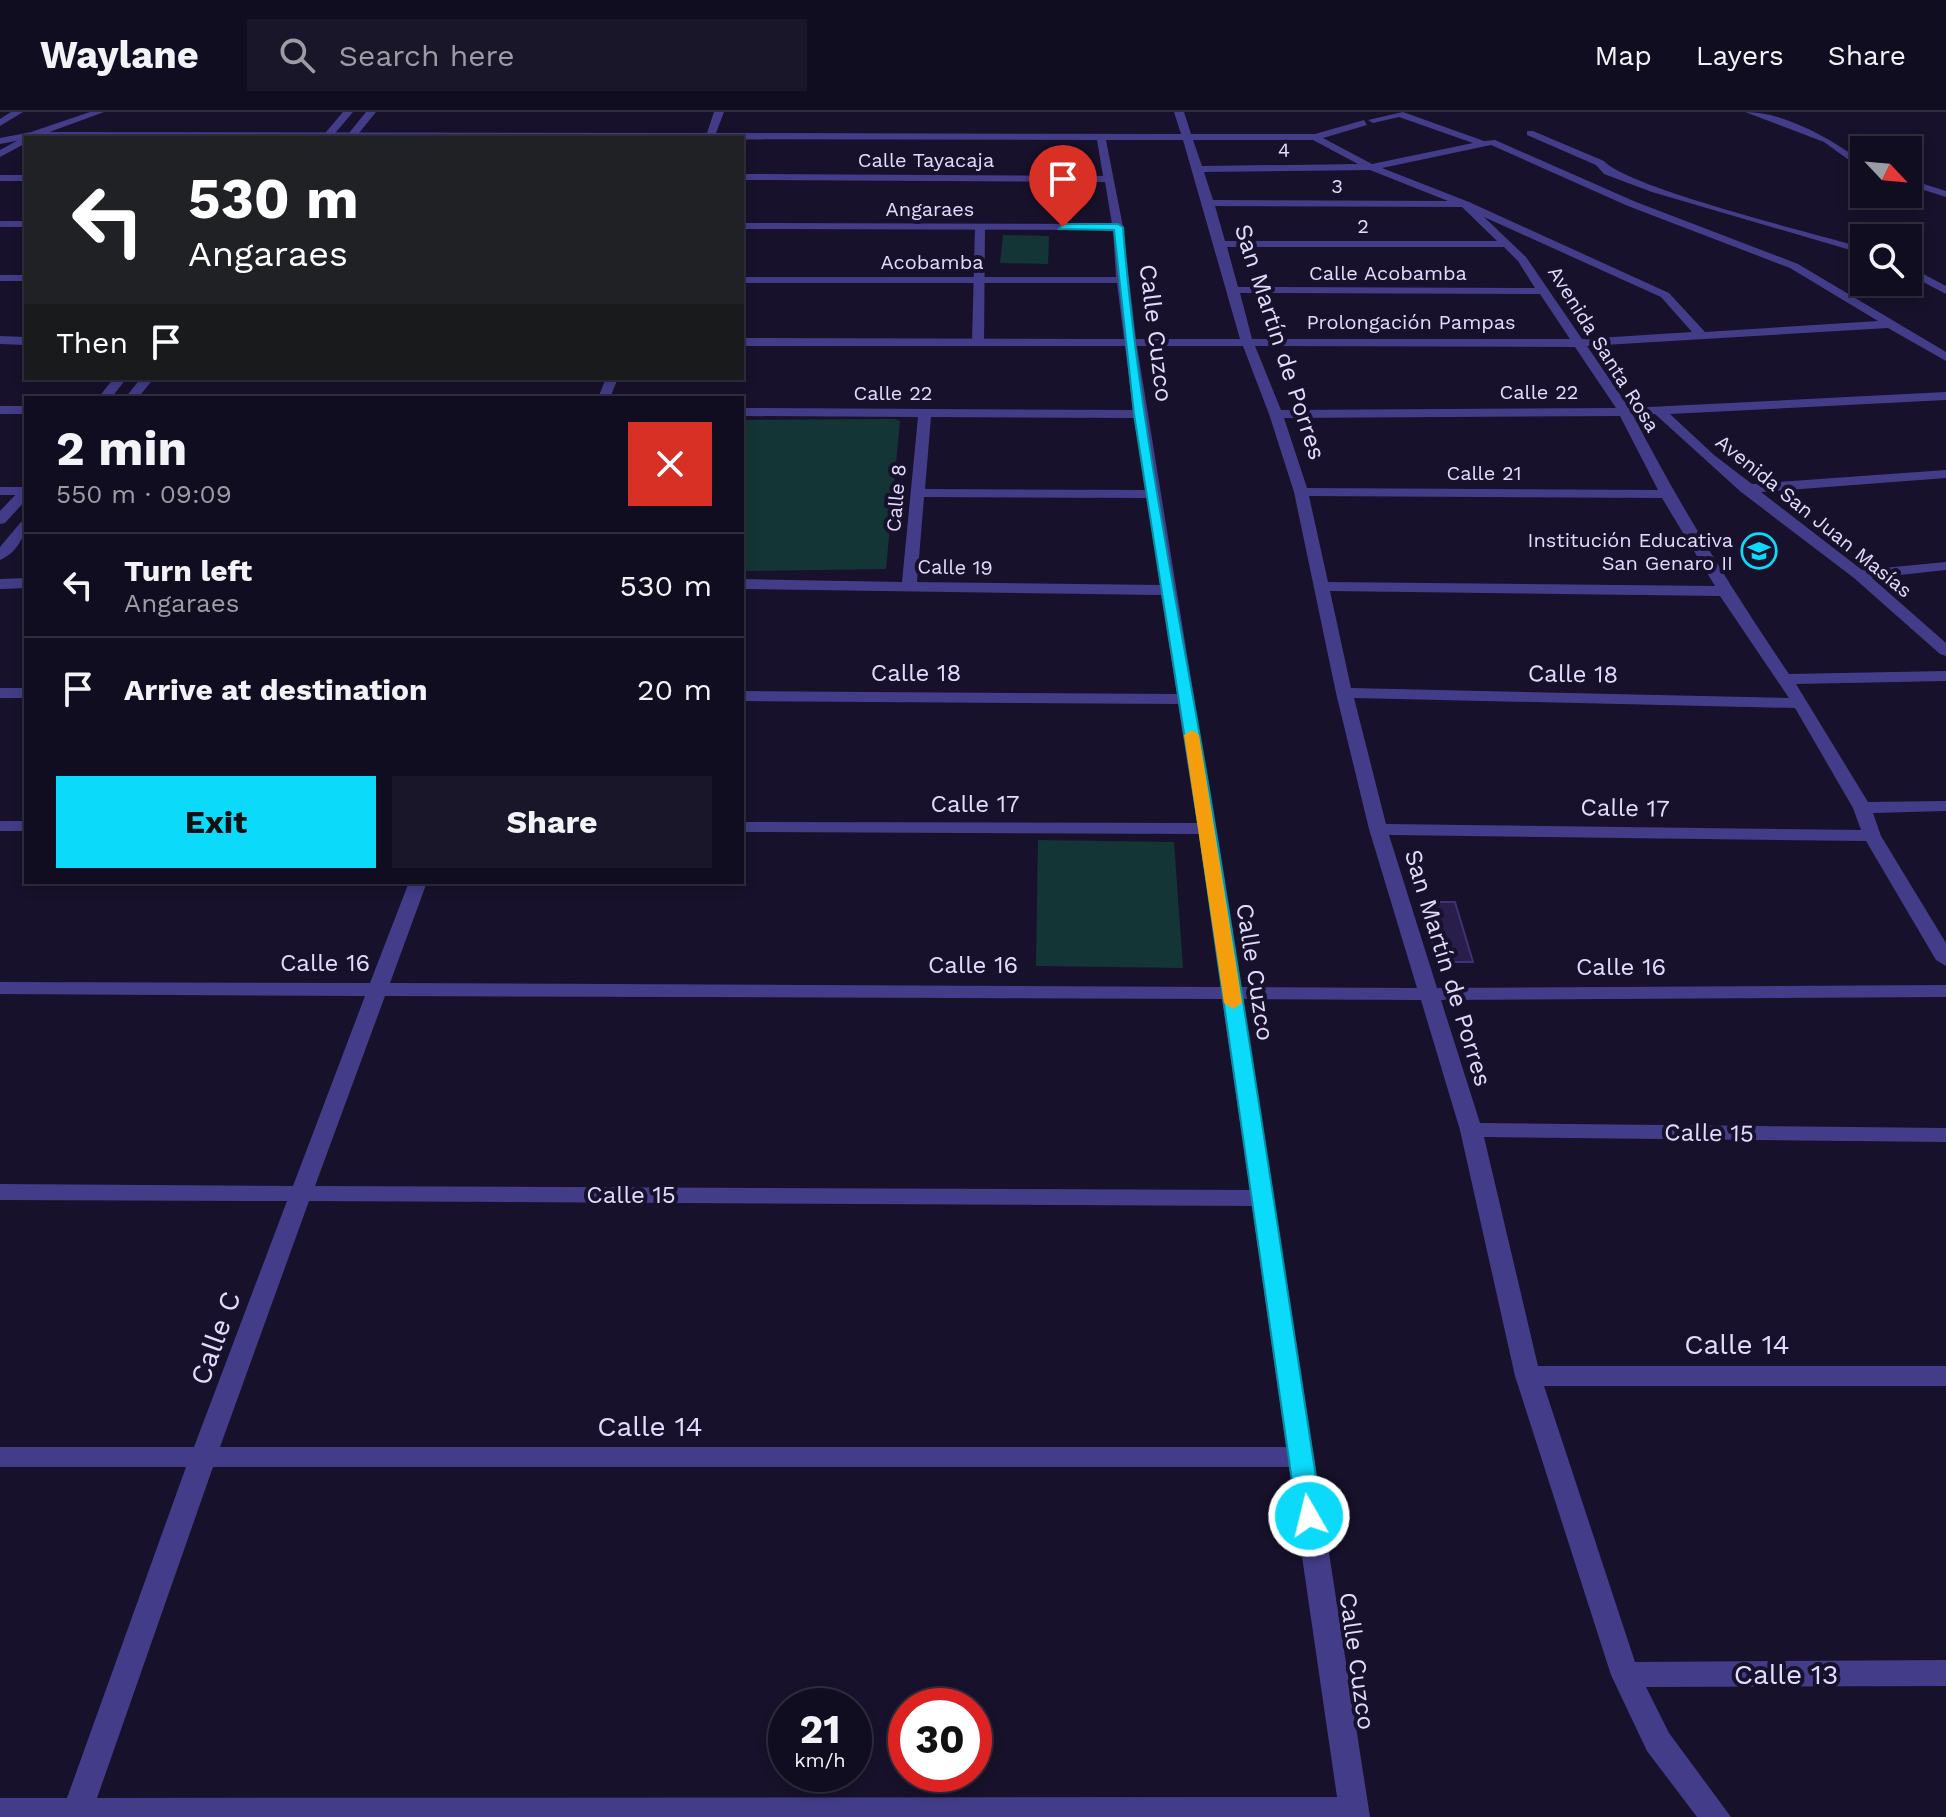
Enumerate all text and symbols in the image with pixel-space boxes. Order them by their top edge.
search box [247,19,807,91]
text: Waylane [40,33,199,77]
icon: search [275,33,319,77]
text: Search here [339,38,515,73]
text: Map [1595,39,1652,72]
text: Layers [1696,39,1784,72]
text: Share [1828,39,1906,72]
north arrow [1850,136,1922,208]
map controls [1850,136,1922,296]
street label: 4 [1278,138,1290,162]
pin [1029,145,1097,227]
street label: Calle Tayacaja [858,148,994,172]
icon: arrive [1041,157,1085,201]
text: 530 m [188,166,359,232]
icon: left [56,168,160,272]
street label: 3 [1331,174,1343,198]
street label: Angaraes [886,197,974,221]
street label: 2 [1357,214,1369,238]
street label: San Martín de Porres [1229,221,1331,463]
button: search [1850,224,1922,296]
text: Angaraes [188,233,348,275]
street label: Acobamba [881,250,984,274]
street label: Calle Acobamba [1309,261,1467,285]
street label: Avenida Santa Rosa [1543,261,1665,437]
street label: Calle Cuzco [1134,263,1178,403]
street label: Prolongación Pampas [1306,310,1516,334]
icon: arrive [144,320,188,364]
text: Then [56,325,128,360]
street label: Calle 22 [1500,380,1578,404]
street label: Calle 22 [854,381,932,405]
text: 2 min [56,420,187,477]
button: close [628,422,712,506]
street label: Avenida San Juan Masías [1711,430,1917,602]
street label: Calle 21 [1446,461,1522,485]
street label: Calle 8 [881,463,911,533]
text: 550 m · 09:09 [56,479,232,509]
place label: Institución Educativa San Genaro II [1528,528,1733,575]
school or university icon: Institución Educativa San Genaro II [1740,532,1778,570]
text: Turn left [124,553,252,588]
street label: Calle 19 [917,554,993,580]
icon: left [56,563,100,607]
text: 530 m [620,568,712,603]
text: Angaraes [124,588,239,618]
street label: Calle 18 [871,659,961,687]
street label: Calle 18 [1528,659,1618,689]
icon: arrive [56,667,100,711]
text: Arrive at destination [124,672,428,707]
text: 20 m [637,672,712,707]
button: Exit [56,776,376,868]
button: Share [392,776,712,868]
street label: Calle 17 [930,790,1020,818]
street label: Calle 17 [1580,793,1670,823]
street label: San Martín de Porres [1399,846,1497,1090]
street label: Calle Cuzco [1230,901,1280,1043]
street label: Calle 16 [280,949,370,977]
street label: Calle 16 [928,951,1018,979]
street label: Calle 16 [1576,953,1666,981]
street label: Calle 15 [1664,1118,1754,1148]
street label: Calle 15 [586,1181,676,1209]
street label: Calle C [183,1287,248,1389]
street label: Calle 14 [1684,1328,1790,1361]
street label: Calle 14 [597,1410,703,1443]
position arrow [1267,1474,1351,1558]
street label: Calle Cuzco [1333,1590,1381,1732]
street label: Calle 13 [1734,1658,1838,1691]
speed limit sign: 30 [888,1688,992,1792]
text: 21 [799,1706,841,1753]
text: km/h [794,1748,846,1772]

